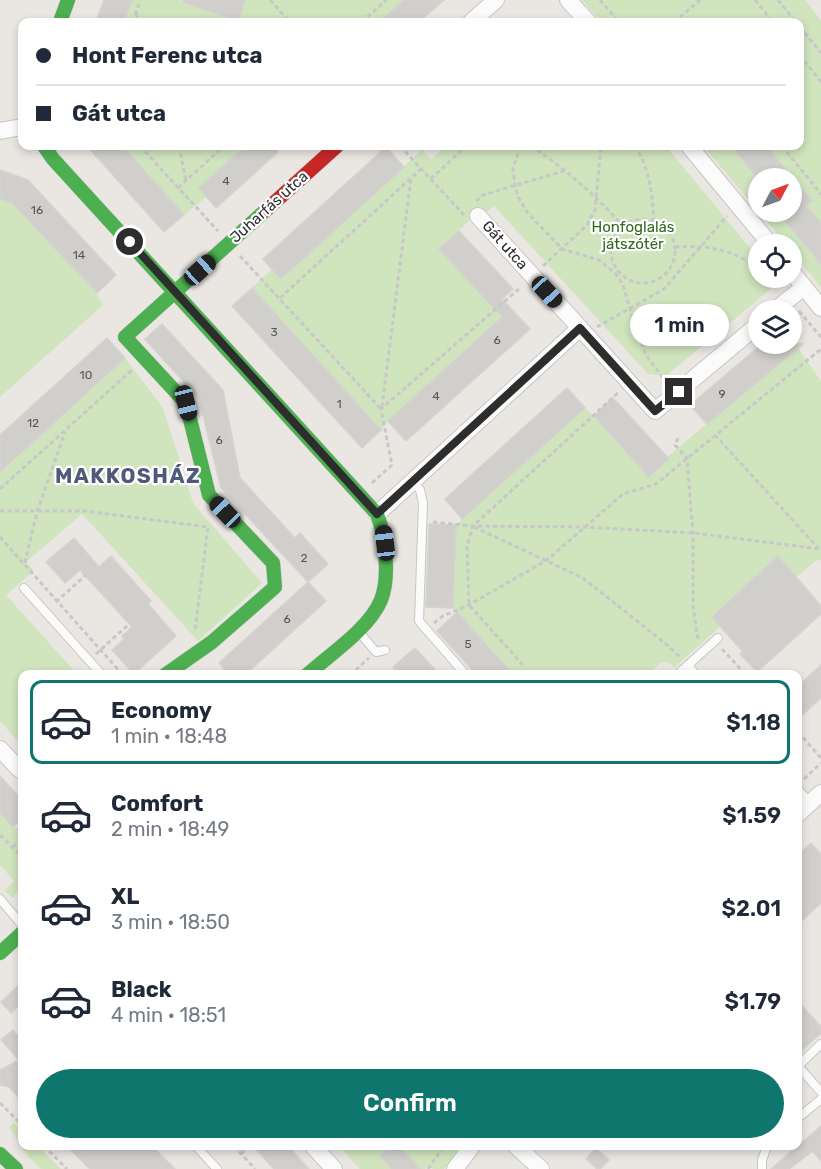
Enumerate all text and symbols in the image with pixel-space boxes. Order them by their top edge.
text: Hont Ferenc utca [72,42,262,69]
text: Gát utca [72,100,166,127]
street label: Juharfás utca [226,167,312,247]
north arrow [748,168,802,222]
map controls [748,168,802,354]
house number: 4 [222,174,230,188]
house number: 16 [31,203,43,217]
street label: Gát utca [478,217,532,273]
park label: Honfoglalás játszótér [592,218,675,253]
route start [116,228,143,255]
button: locate [748,234,802,288]
house number: 14 [73,248,86,262]
car [181,251,219,289]
car [528,273,566,311]
button: layers [748,300,802,354]
callout: 1 min [630,305,728,347]
text: 1 min [654,313,705,337]
house number: 3 [270,325,278,339]
house number: 6 [493,333,501,347]
house number: 10 [80,368,92,382]
route end [665,378,692,405]
car [173,383,199,423]
house number: 9 [718,387,726,401]
house number: 4 [432,389,440,403]
house number: 1 [336,397,342,411]
house number: 12 [27,416,39,430]
house number: 6 [215,433,223,447]
district label: MAKKOSHÁZ [55,463,201,488]
car [206,493,244,531]
car [374,524,396,562]
house number: 2 [300,551,308,565]
house number: 6 [283,612,291,626]
house number: 5 [464,637,472,651]
icon: car [39,695,93,749]
text: Economy [111,697,212,724]
text: $1.18 [726,709,781,736]
text: 1 min · 18:48 [111,724,227,748]
icon: car [39,788,93,842]
text: Comfort [111,790,203,817]
text: $1.59 [722,802,781,829]
text: 2 min · 18:49 [111,817,229,841]
icon: car [39,881,93,935]
text: XL [111,883,139,910]
text: $2.01 [722,895,781,922]
text: 3 min · 18:50 [111,910,230,934]
icon: car [39,974,93,1028]
text: Black [111,976,172,1003]
text: $1.79 [725,988,781,1015]
text: 4 min · 18:51 [111,1003,226,1027]
button: Confirm [36,1069,784,1138]

